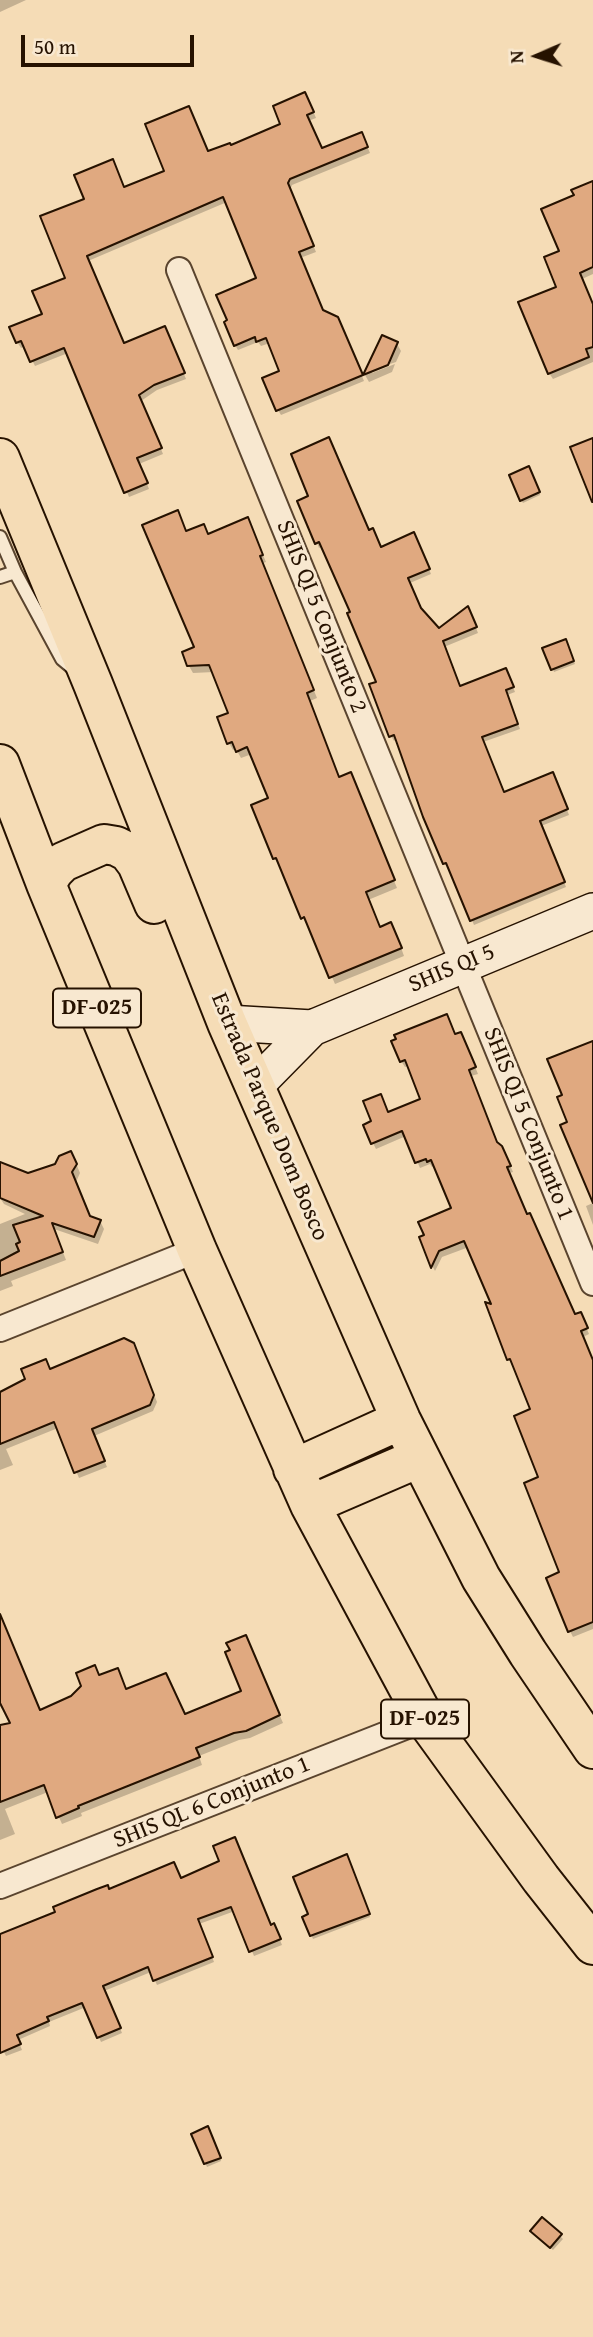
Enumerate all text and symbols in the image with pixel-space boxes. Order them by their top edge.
scale bar [24,21,198,65]
north arrow [502,21,572,91]
text: 50 m [34,31,76,62]
text: N [502,50,530,64]
street label: SHIS QI 5 Conjunto 2 [269,516,373,718]
street label: SHIS QI 5 [405,938,499,1000]
road number: DF-025 [53,988,141,1028]
street label: Estrada Parque Dom Bosco [204,989,334,1245]
street label: SHIS QI 5 Conjunto 1 [476,1023,580,1225]
road number: DF-025 [381,1700,469,1738]
street label: SHIS QL 6 Conjunto 1 [109,1750,315,1856]

